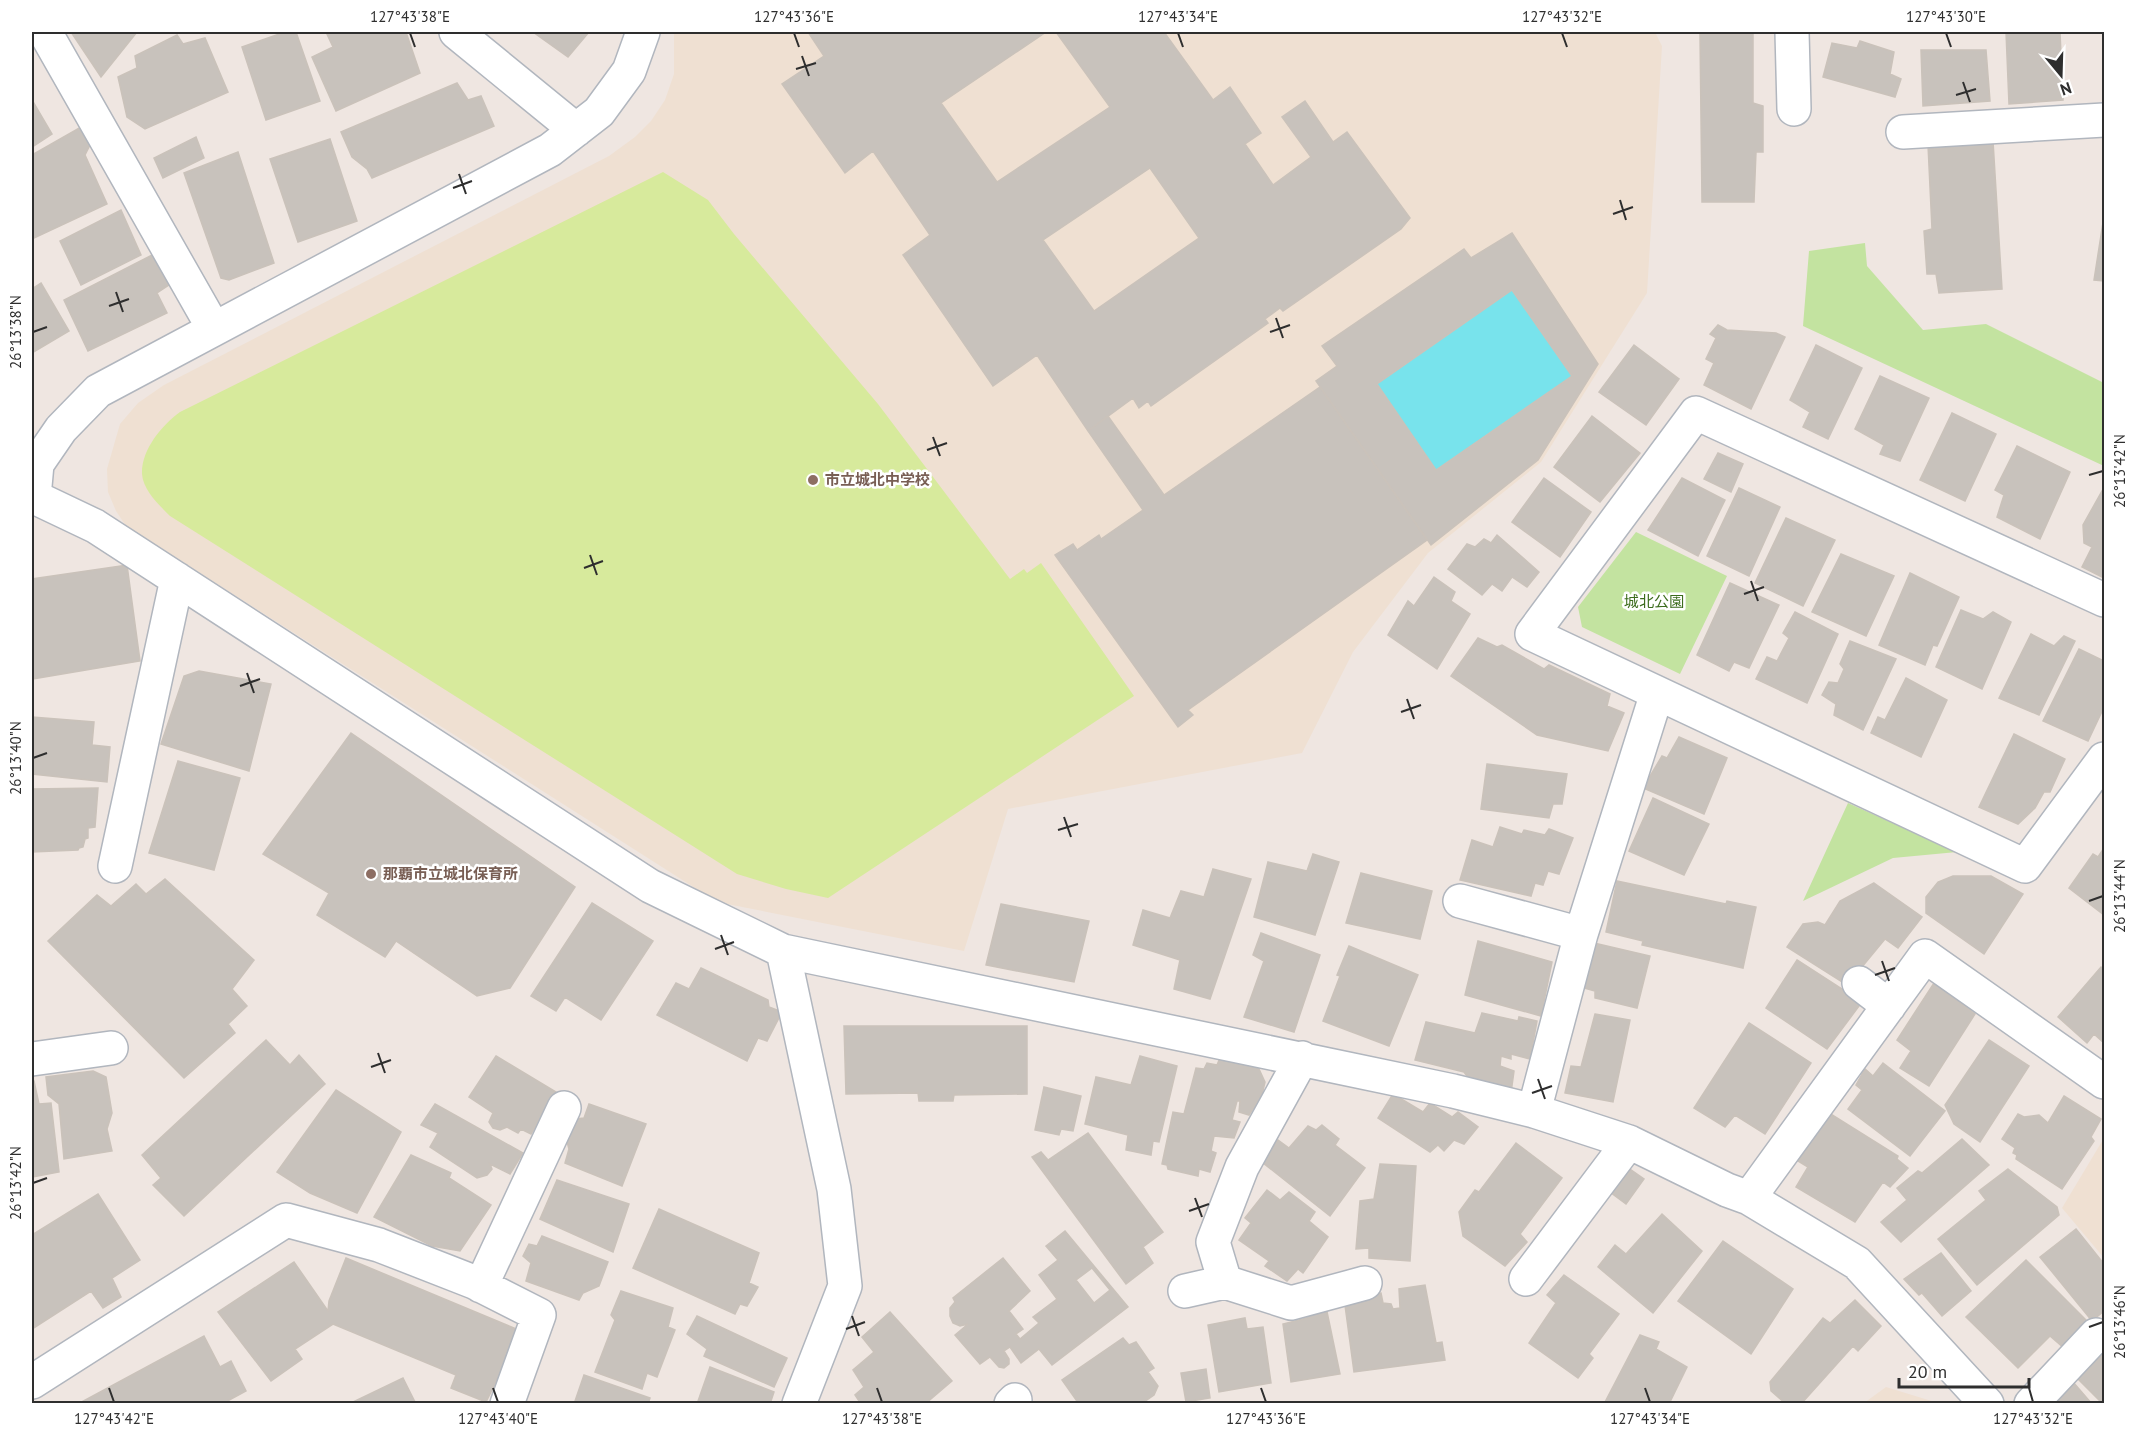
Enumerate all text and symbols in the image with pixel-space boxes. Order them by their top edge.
text: 127°43'38"E [370,7,450,26]
text: 127°43'36"E [754,7,834,26]
text: 127°43'34"E [1138,7,1218,26]
text: 127°43'32"E [1522,7,1602,26]
text: 127°43'30"E [1906,7,1986,26]
north arrow [2031,45,2091,105]
text: N [2058,78,2074,100]
text: 26°13'38"N [6,295,25,369]
text: 26°13'42"N [2110,434,2129,508]
place label: 市立城北中学校 [825,470,930,489]
marker: 市立城北中学校 [806,473,820,487]
park label: 城北公園 [1624,592,1684,611]
text: 26°13'40"N [6,721,25,795]
text: 26°13'44"N [2110,859,2129,933]
place label: 那覇市立城北保育所 [383,864,518,883]
marker: 那覇市立城北保育所 [364,867,378,881]
text: 26°13'42"N [6,1146,25,1220]
text: 26°13'46"N [2110,1285,2129,1359]
scale bar [1899,1351,2030,1389]
text: 20 m [1908,1360,1947,1383]
text: 127°43'42"E [74,1409,154,1428]
text: 127°43'40"E [458,1409,538,1428]
text: 127°43'38"E [842,1409,922,1428]
text: 127°43'36"E [1226,1409,1306,1428]
text: 127°43'34"E [1610,1409,1690,1428]
text: 127°43'32"E [1993,1409,2073,1428]

